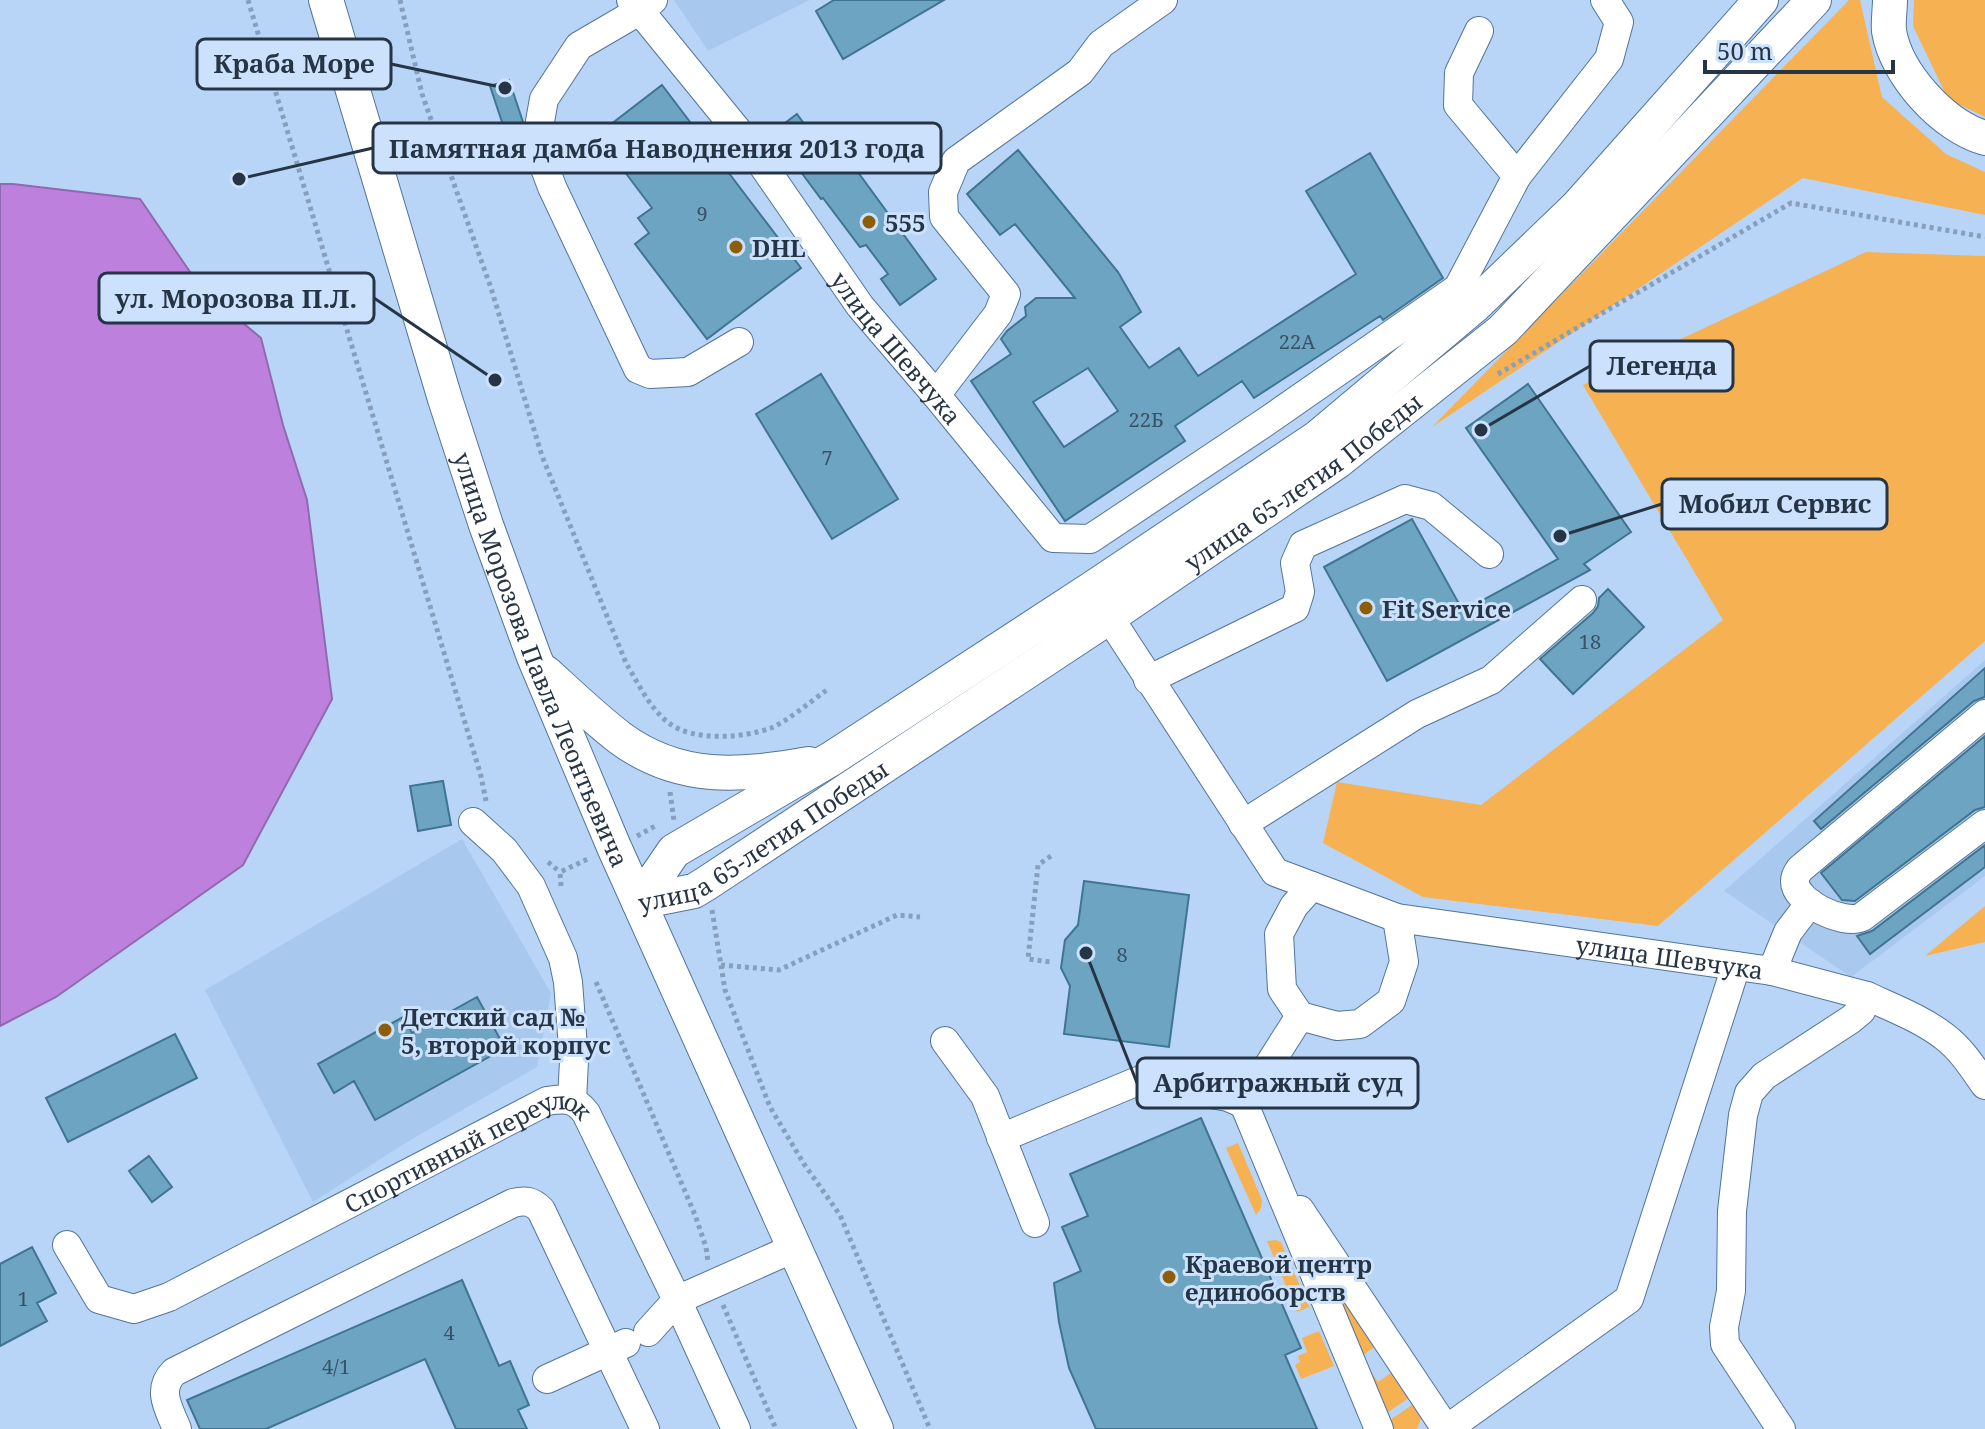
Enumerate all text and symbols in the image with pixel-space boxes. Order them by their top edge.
scale bar [1705,24,1893,74]
text: 50 m [1717,34,1773,67]
callout: Краба Море [197,39,391,89]
text: Краба Море [213,45,375,81]
callout: Памятная дамба Наводнения 2013 года [373,123,941,173]
text: Памятная дамба Наводнения 2013 года [389,130,925,166]
house number: 9 [696,200,708,227]
place label: 555 [885,206,926,239]
marker: 555 [860,213,878,231]
place label: DHL [752,231,806,264]
marker: DHL [727,238,745,256]
street label: улица Шевчука [824,265,970,431]
callout: ул. Морозова П.Л. [99,273,374,323]
text: ул. Морозова П.Л. [115,280,357,316]
house number: 22А [1279,328,1316,355]
callout: Легенда [1590,341,1733,391]
text: Легенда [1606,347,1718,383]
street label: улица 65-летия Победы [1177,385,1428,578]
house number: 22Б [1129,406,1163,433]
house number: 7 [821,444,833,471]
street label: улица Морозова Павла Леонтьевича [447,447,637,872]
callout: Мобил Сервис [1662,479,1887,529]
text: Мобил Сервис [1679,485,1871,521]
place label: Fit Service [1382,592,1511,625]
marker: Fit Service [1357,599,1375,617]
house number: 18 [1579,628,1601,655]
street label: улица 65-летия Победы [635,752,894,918]
street label: улица Шевчука [1574,927,1766,986]
house number: 8 [1116,941,1128,968]
place label: Детский сад № 5, второй корпус [401,1000,611,1061]
marker: Детский сад № 5, второй корпус [376,1021,394,1039]
callout: Арбитражный суд [1137,1058,1418,1108]
text: Арбитражный суд [1153,1064,1403,1100]
street label: Спортивный переулок [338,1083,601,1220]
place label: Краевой центр единоборств [1185,1247,1372,1308]
marker: Краевой центр единоборств [1160,1268,1178,1286]
house number: 1 [17,1285,29,1312]
house number: 4 [443,1319,455,1346]
house number: 4/1 [322,1353,350,1380]

